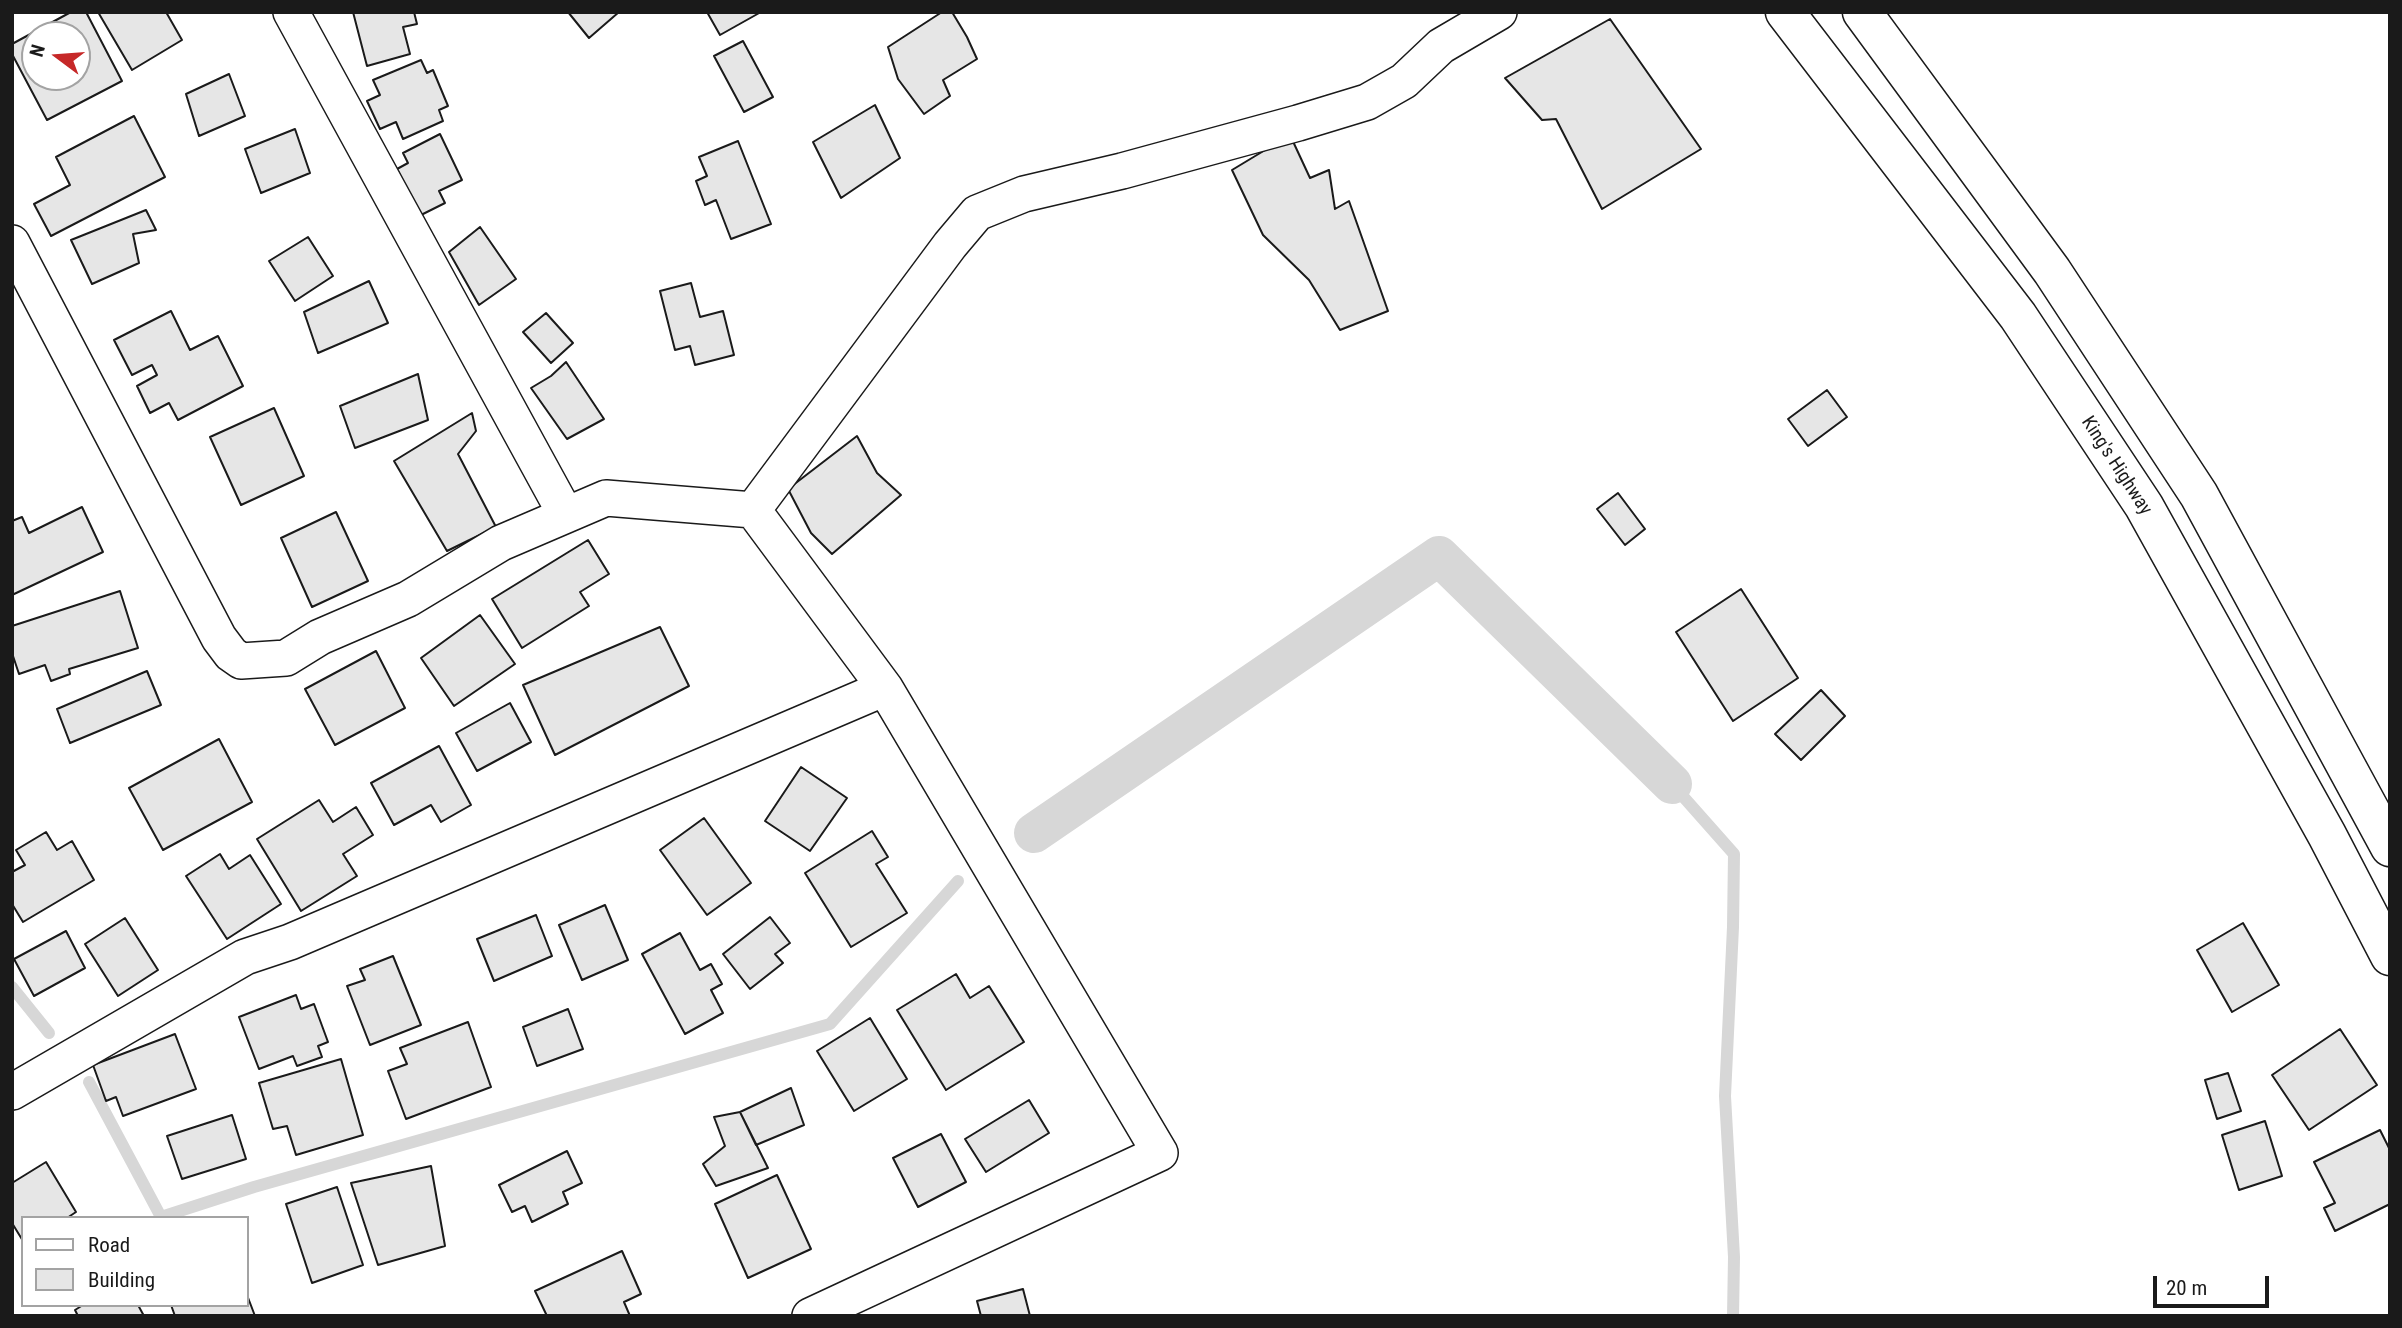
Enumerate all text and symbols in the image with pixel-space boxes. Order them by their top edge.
north arrow [21,21,91,91]
text: N [25,42,50,59]
street label: King's Highway [2076,412,2156,520]
legend [21,1216,248,1307]
text: Road [88,1233,130,1257]
scale bar [2157,1262,2272,1306]
text: Building [88,1268,155,1292]
text: 20 m [2166,1276,2207,1300]

